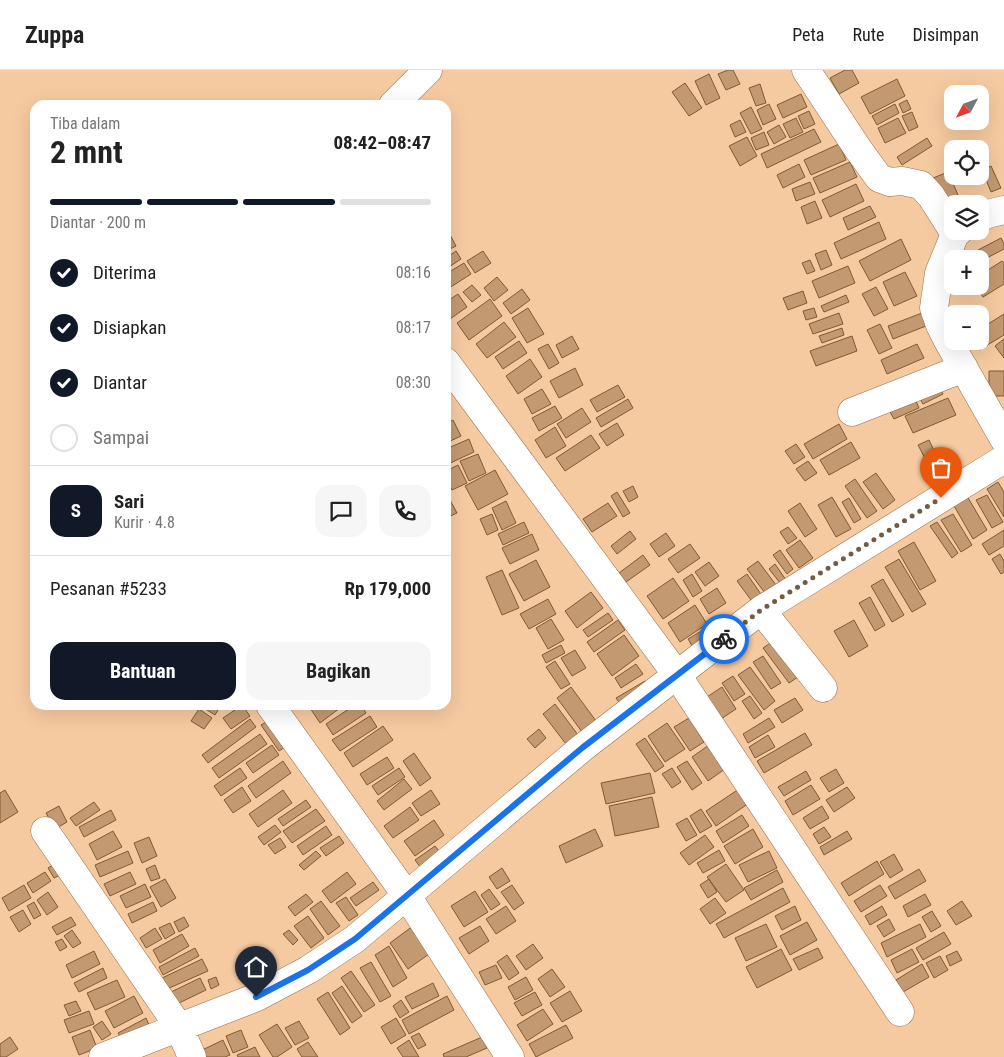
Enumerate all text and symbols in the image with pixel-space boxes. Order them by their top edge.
text: Zuppa [25,21,84,49]
text: Peta [792,24,824,45]
text: Rute [852,24,884,45]
text: Disimpan [912,24,979,45]
north arrow [944,85,989,130]
map controls [944,85,989,350]
text: Tiba dalam [50,114,120,133]
text: 08:42–08:47 [333,131,431,154]
text: 2 mnt [50,133,123,171]
button: locate [944,140,989,185]
button: layers [944,195,989,240]
text: Diantar · 200 m [50,213,146,232]
button: + [944,250,989,295]
icon: check [50,259,78,287]
text: Diterima [93,261,156,284]
text: 08:16 [396,263,431,282]
button: − [944,305,989,350]
icon: check [50,314,78,342]
text: Disiapkan [93,316,167,339]
text: 08:17 [396,318,431,337]
icon: check [50,369,78,397]
text: Diantar [93,371,147,394]
text: 08:30 [396,373,431,392]
text: Sampai [93,426,149,449]
pin [920,447,962,498]
icon: bag [927,454,955,482]
button: chat [315,485,367,537]
button: phone [379,485,431,537]
text: Sari [114,490,144,513]
text: S [71,499,81,522]
text: Kurir · 4.8 [114,513,175,532]
text: Pesanan #5233 [50,577,167,600]
text: Rp 179,000 [344,577,431,600]
courier [699,614,749,664]
icon: bike [710,625,738,653]
button: Bantuan [50,642,236,700]
button: Bagikan [246,642,431,700]
pin [235,946,277,997]
icon: home [242,953,270,981]

